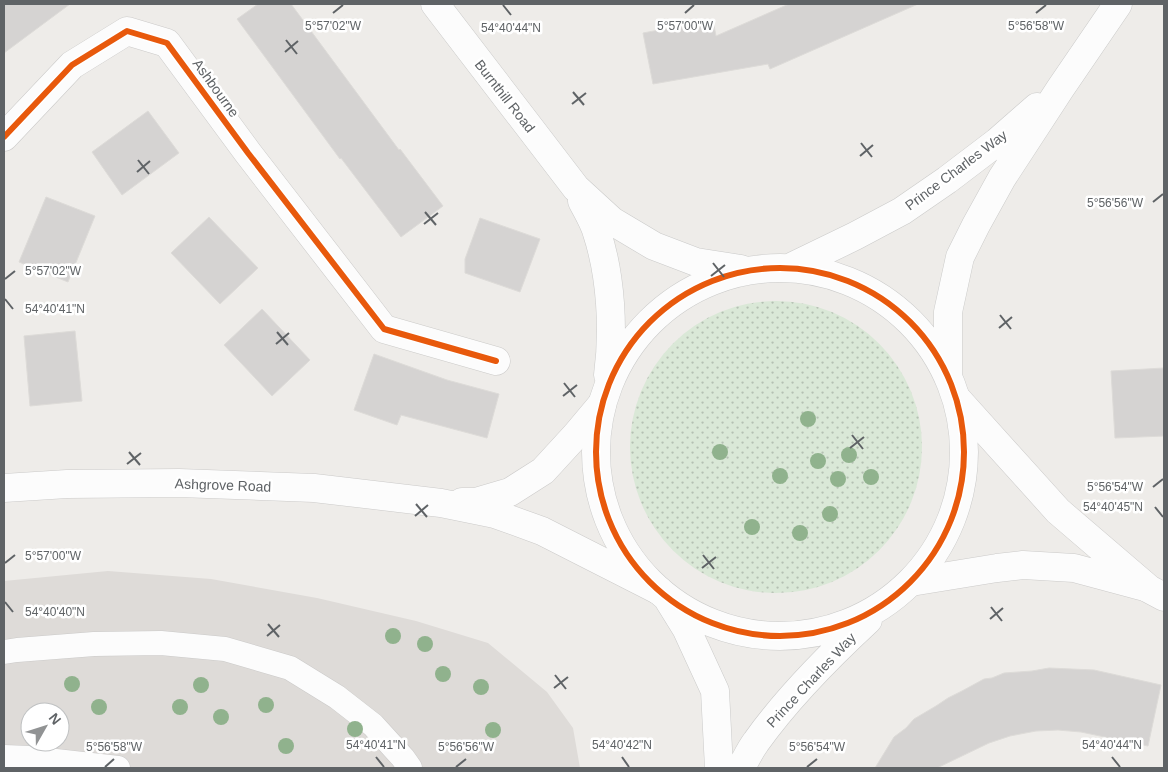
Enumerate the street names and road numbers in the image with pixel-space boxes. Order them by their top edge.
street label: Ashbourne [190,56,242,120]
street label: Burnthill Road [472,56,538,136]
street label: Prince Charles Way [902,127,1010,213]
street label: Ashgrove Road [174,475,272,495]
street label: Prince Charles Way [763,629,859,731]

